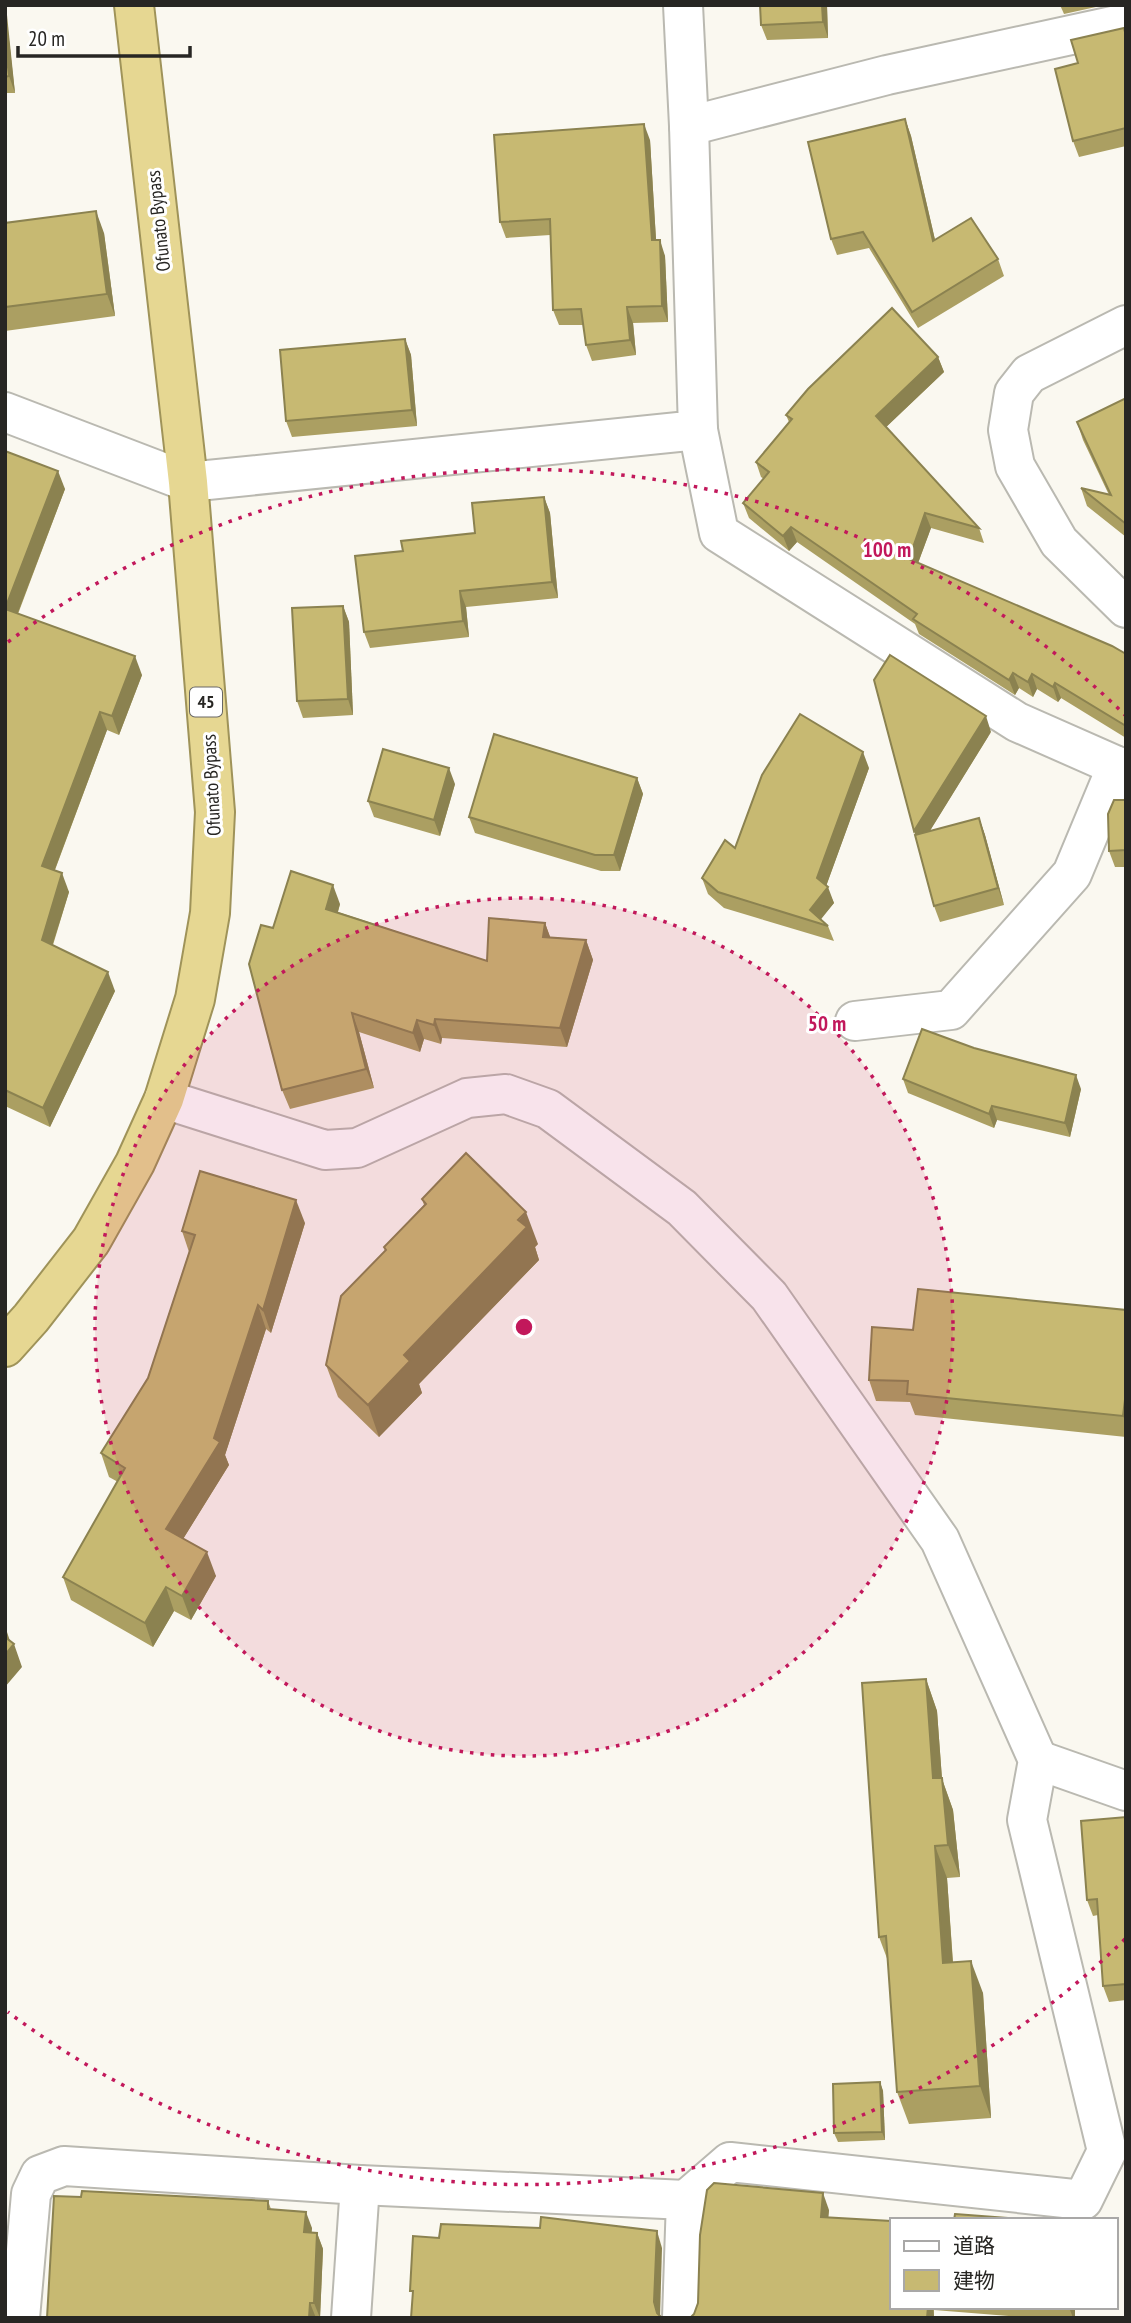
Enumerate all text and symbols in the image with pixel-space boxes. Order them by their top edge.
scale bar [18,14,189,58]
text: 20 m [28,25,65,52]
street label: Ofunato Bypass [141,169,175,273]
text: 100 m [863,536,911,563]
road number: 45 [190,688,222,716]
street label: Ofunato Bypass [196,734,226,836]
text: 50 m [808,1010,846,1037]
centre of rings [512,1315,536,1339]
legend [890,2218,1117,2309]
text: 道路 [953,2232,995,2259]
text: 建物 [953,2267,995,2294]

